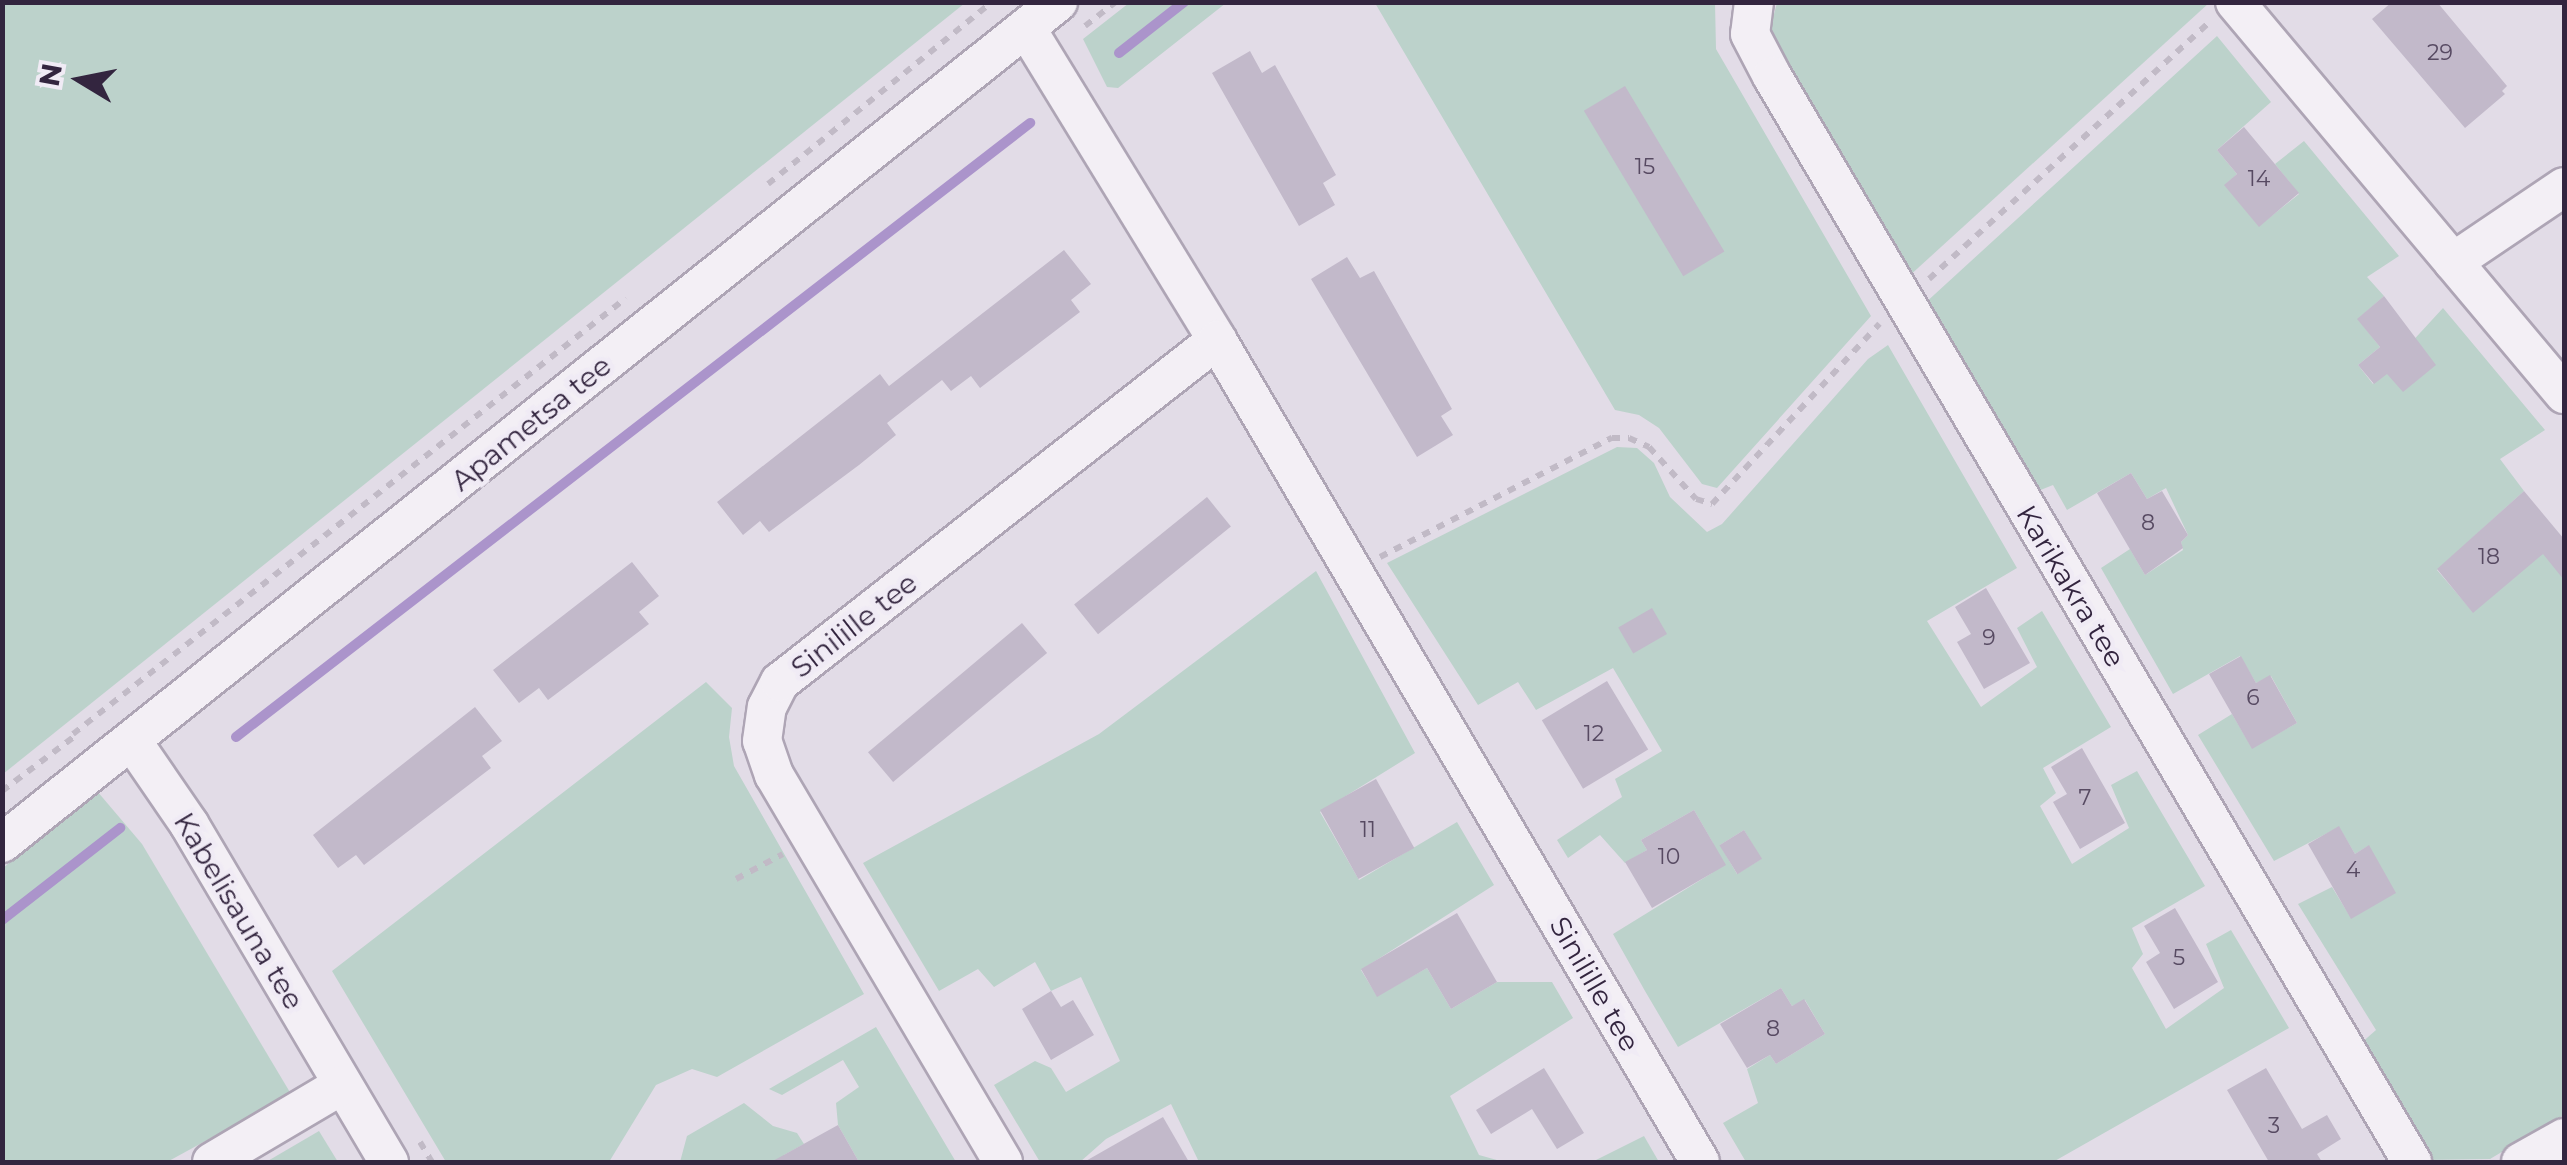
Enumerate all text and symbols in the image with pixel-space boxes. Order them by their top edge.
north arrow [30,30,130,130]
house number: 29 [2427,40,2453,66]
text: N [32,61,69,89]
house number: 15 [1635,154,1655,180]
house number: 14 [2248,166,2270,192]
street label: Apametsa tee [444,348,618,498]
street label: Karikakra tee [2010,499,2132,673]
house number: 8 [2141,510,2155,536]
house number: 18 [2478,544,2500,570]
street label: Sinilille tee [784,566,924,684]
house number: 9 [1982,625,1996,651]
house number: 6 [2246,685,2260,711]
house number: 12 [1584,721,1604,747]
house number: 7 [2079,785,2091,811]
street label: Kabelisauna tee [167,807,311,1015]
house number: 11 [1360,817,1376,843]
house number: 10 [1658,844,1680,870]
house number: 4 [2346,857,2360,883]
street label: Sinilille tee [1543,911,1647,1057]
house number: 5 [2173,945,2185,971]
house number: 8 [1766,1016,1780,1042]
house number: 3 [2268,1113,2280,1139]

